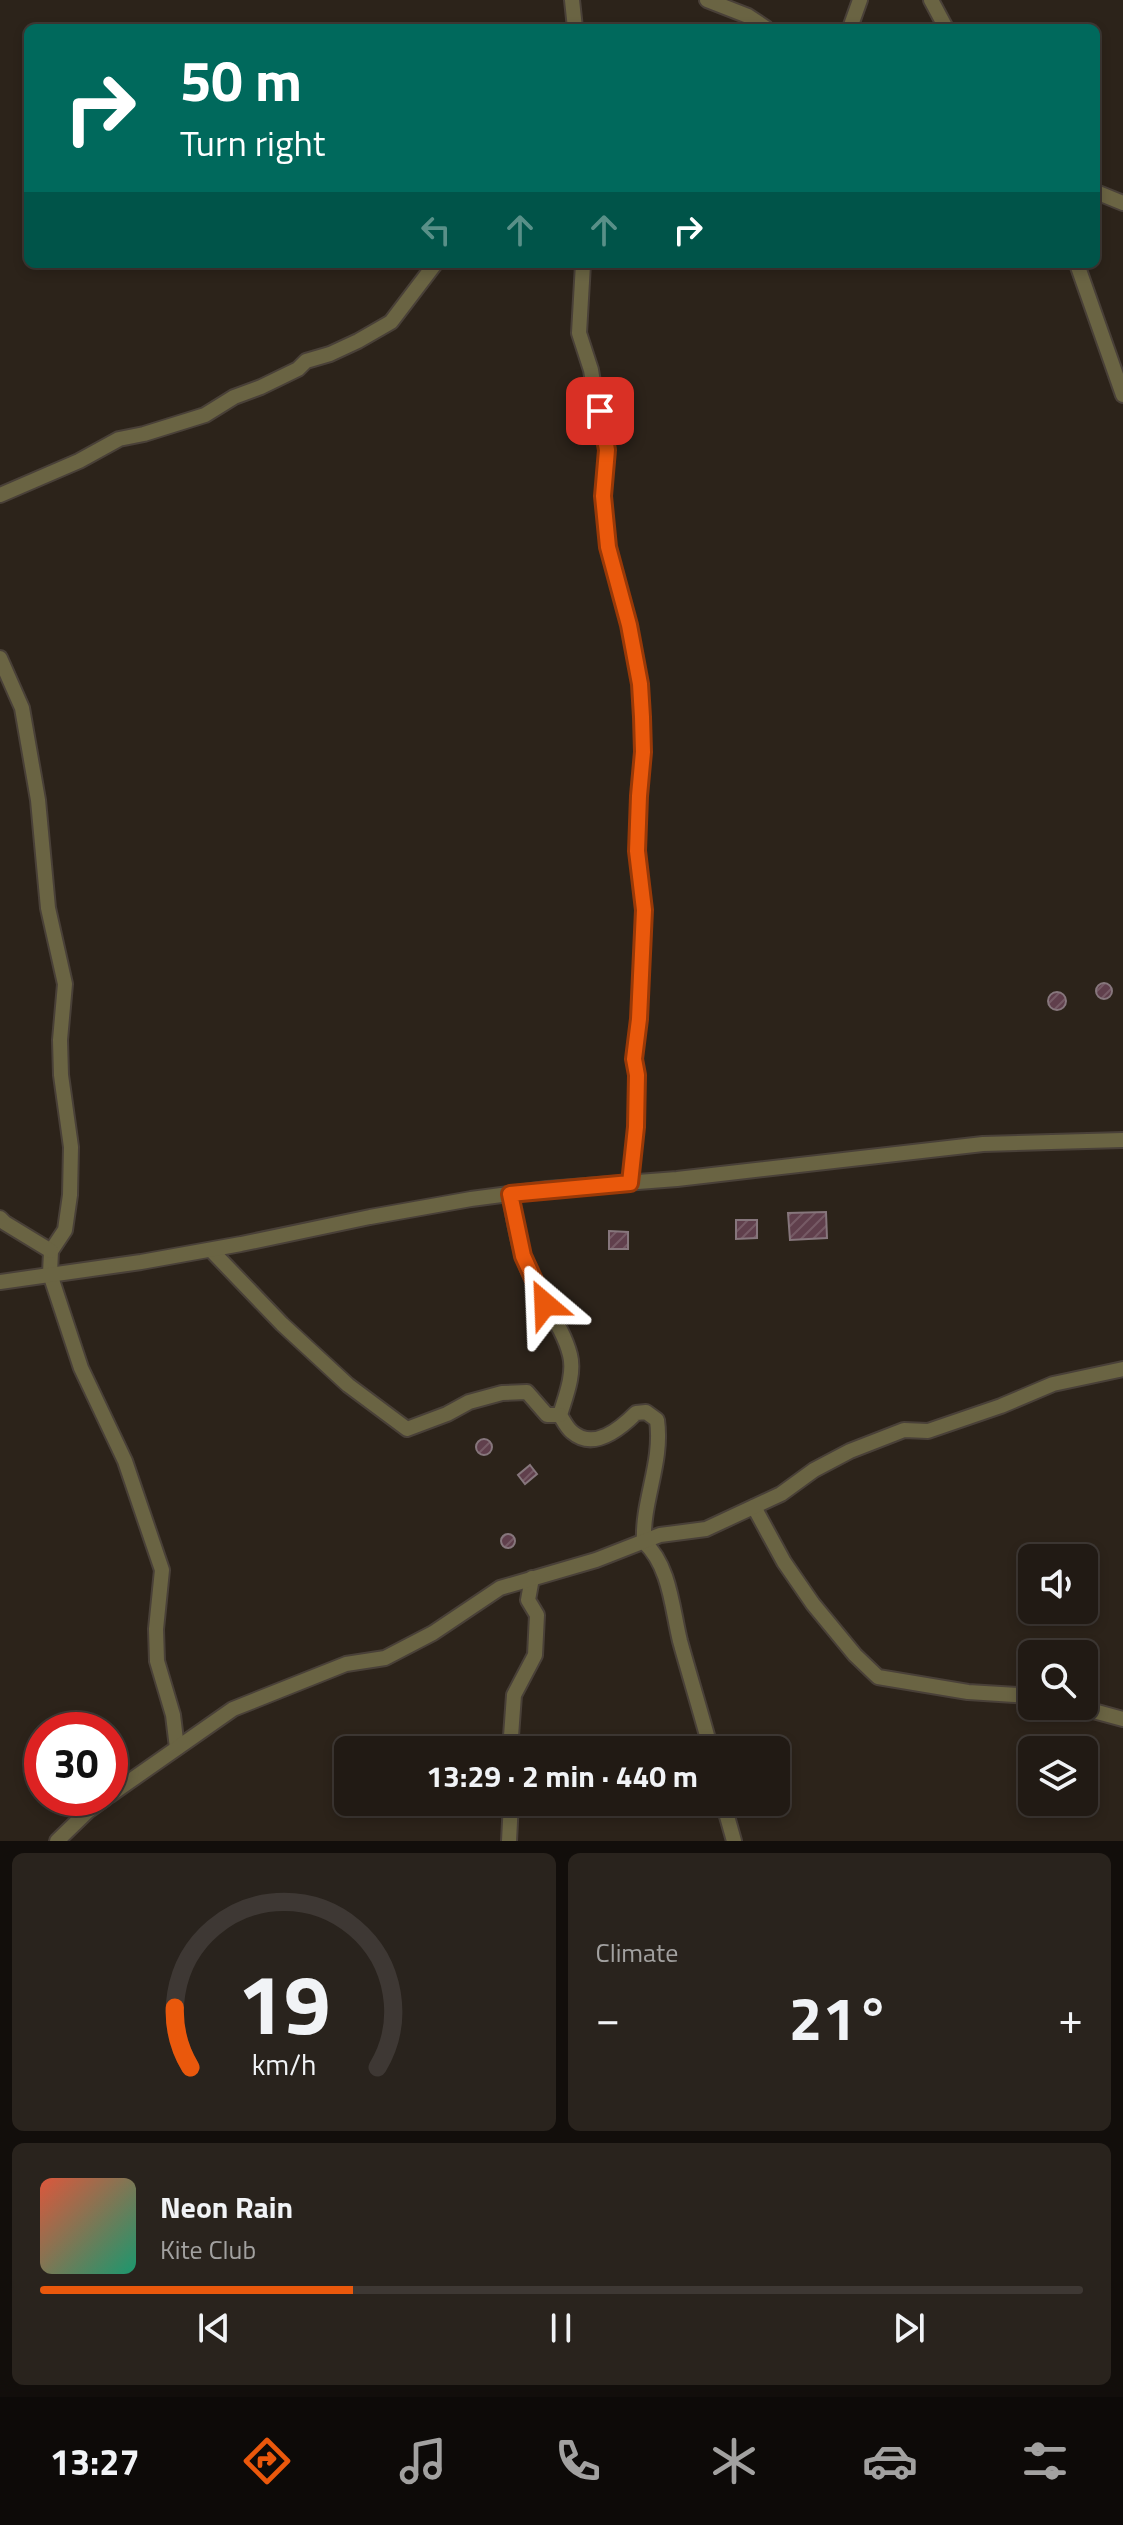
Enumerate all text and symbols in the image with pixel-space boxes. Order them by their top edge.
text: 50 m [180,38,302,123]
icon: right [48,56,152,160]
text: Turn right [180,115,325,170]
icon: left [414,208,458,252]
icon: ahead [498,208,542,252]
icon: ahead [582,208,626,252]
icon: right [666,208,710,252]
pin [566,377,634,445]
icon: arrive [578,389,622,433]
position arrow [503,1262,587,1346]
map controls [1018,1544,1098,1816]
button: sound [1018,1544,1098,1624]
button: search [1018,1640,1098,1720]
speed limit sign: 30 [24,1712,128,1816]
button: layers [1018,1736,1098,1816]
text: 13:29 · 2 min · 440 m [426,1753,698,1799]
text: Climate [596,1933,678,1972]
text: 19 [237,1940,330,2066]
text: 21° [789,1972,890,2063]
text: − [596,1984,620,2051]
text: + [1058,1984,1083,2051]
text: km/h [251,2043,316,2086]
text: Neon Rain [160,2184,293,2230]
text: Kite Club [160,2230,256,2269]
icon: previous [192,2306,236,2350]
icon: pause [539,2306,583,2350]
icon: next [887,2306,931,2350]
icon: directions [239,2433,295,2489]
icon: music [395,2433,451,2489]
icon: phone [550,2433,606,2489]
icon: climate [706,2433,762,2489]
icon: car [862,2433,918,2489]
icon: filters [1017,2433,1073,2489]
text: 13:27 [50,2434,140,2489]

